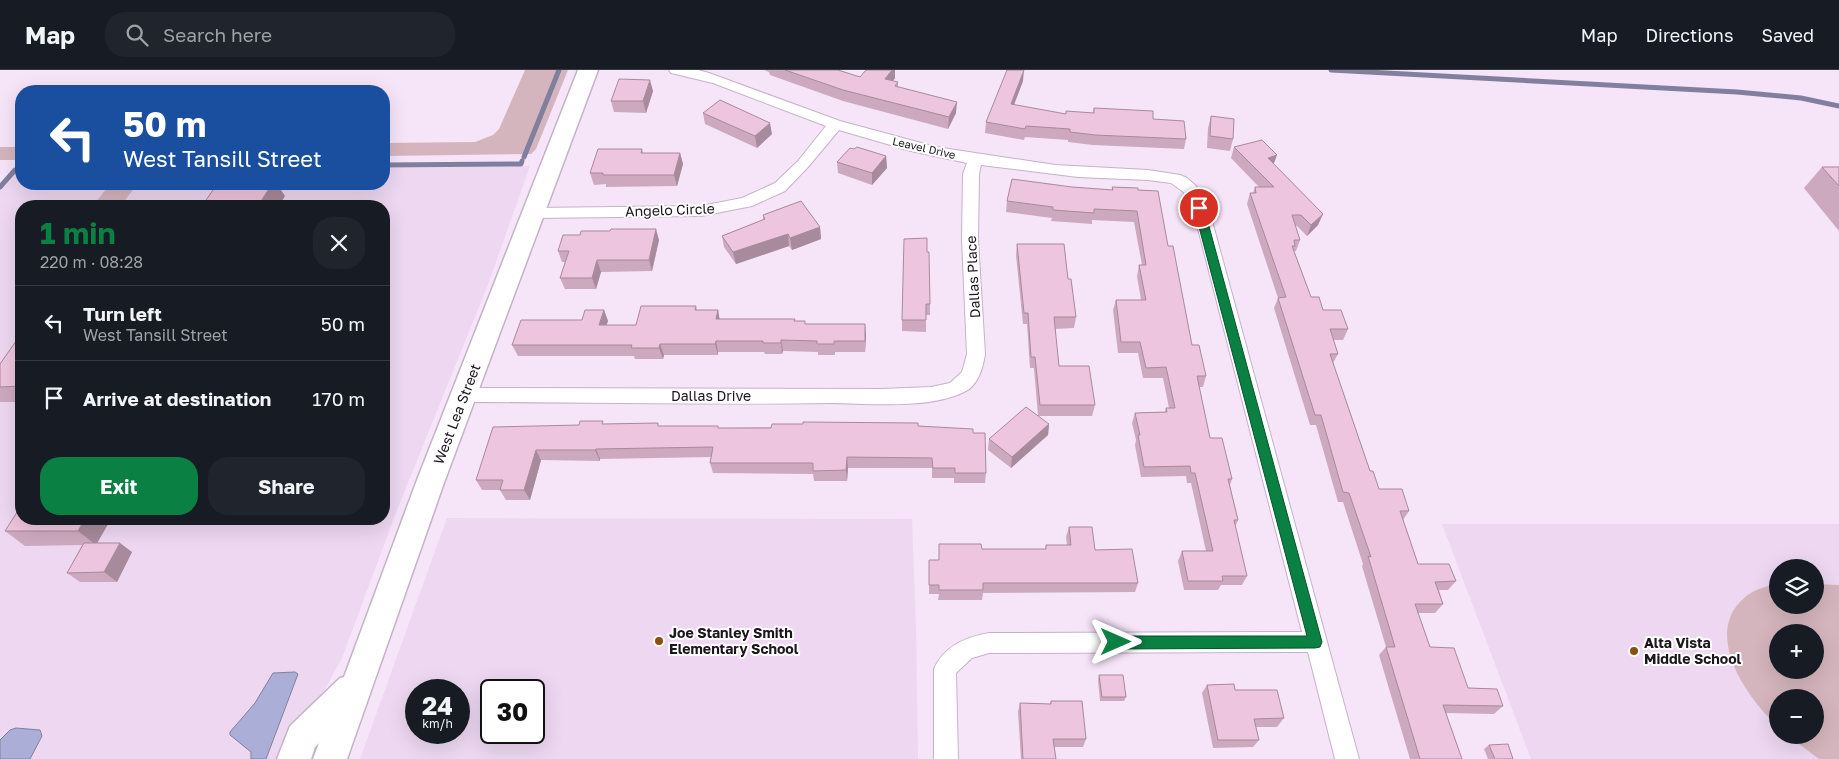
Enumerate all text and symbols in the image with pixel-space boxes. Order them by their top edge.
search box [105,12,455,57]
text: Map [25,20,75,49]
icon: search [123,21,151,49]
text: Search here [163,23,272,46]
text: Map [1581,24,1617,46]
text: Directions [1645,24,1733,46]
text: Saved [1761,24,1814,46]
text: 50 m [123,103,206,145]
icon: left [40,105,105,170]
street label: Leavel Drive [891,134,957,161]
text: West Tansill Street [123,145,322,172]
pin [1178,187,1220,229]
icon: arrive [1185,194,1213,222]
street label: Angelo Circle [625,199,715,220]
text: 1 min [40,215,116,251]
button: close [313,217,365,269]
street label: Dallas Place [962,235,983,319]
text: 220 m · 08:28 [40,252,143,272]
text: Turn left [83,302,162,325]
icon: left [40,309,68,337]
text: 50 m [321,312,365,335]
text: West Tansill Street [83,325,228,345]
street label: West Lea Street [430,361,484,467]
icon: arrive [40,384,68,412]
text: Arrive at destination [83,387,271,410]
text: 170 m [312,387,365,410]
street label: Dallas Drive [671,387,751,404]
button: Exit [40,457,198,515]
button: Share [208,457,365,515]
map controls [1769,559,1824,744]
button: layers [1769,559,1824,614]
position arrow [1089,615,1141,667]
place label: Joe Stanley Smith Elementary School [669,624,799,657]
button: + [1769,624,1824,679]
place label: Alta Vista Middle School [1644,634,1742,667]
marker: Joe Stanley Smith Elementary School [653,635,665,647]
marker: Alta Vista Middle School [1628,645,1640,657]
speed limit sign: 30 [480,679,545,744]
button: − [1769,689,1824,744]
text: 24 [422,690,453,721]
text: km/h [422,716,453,731]

